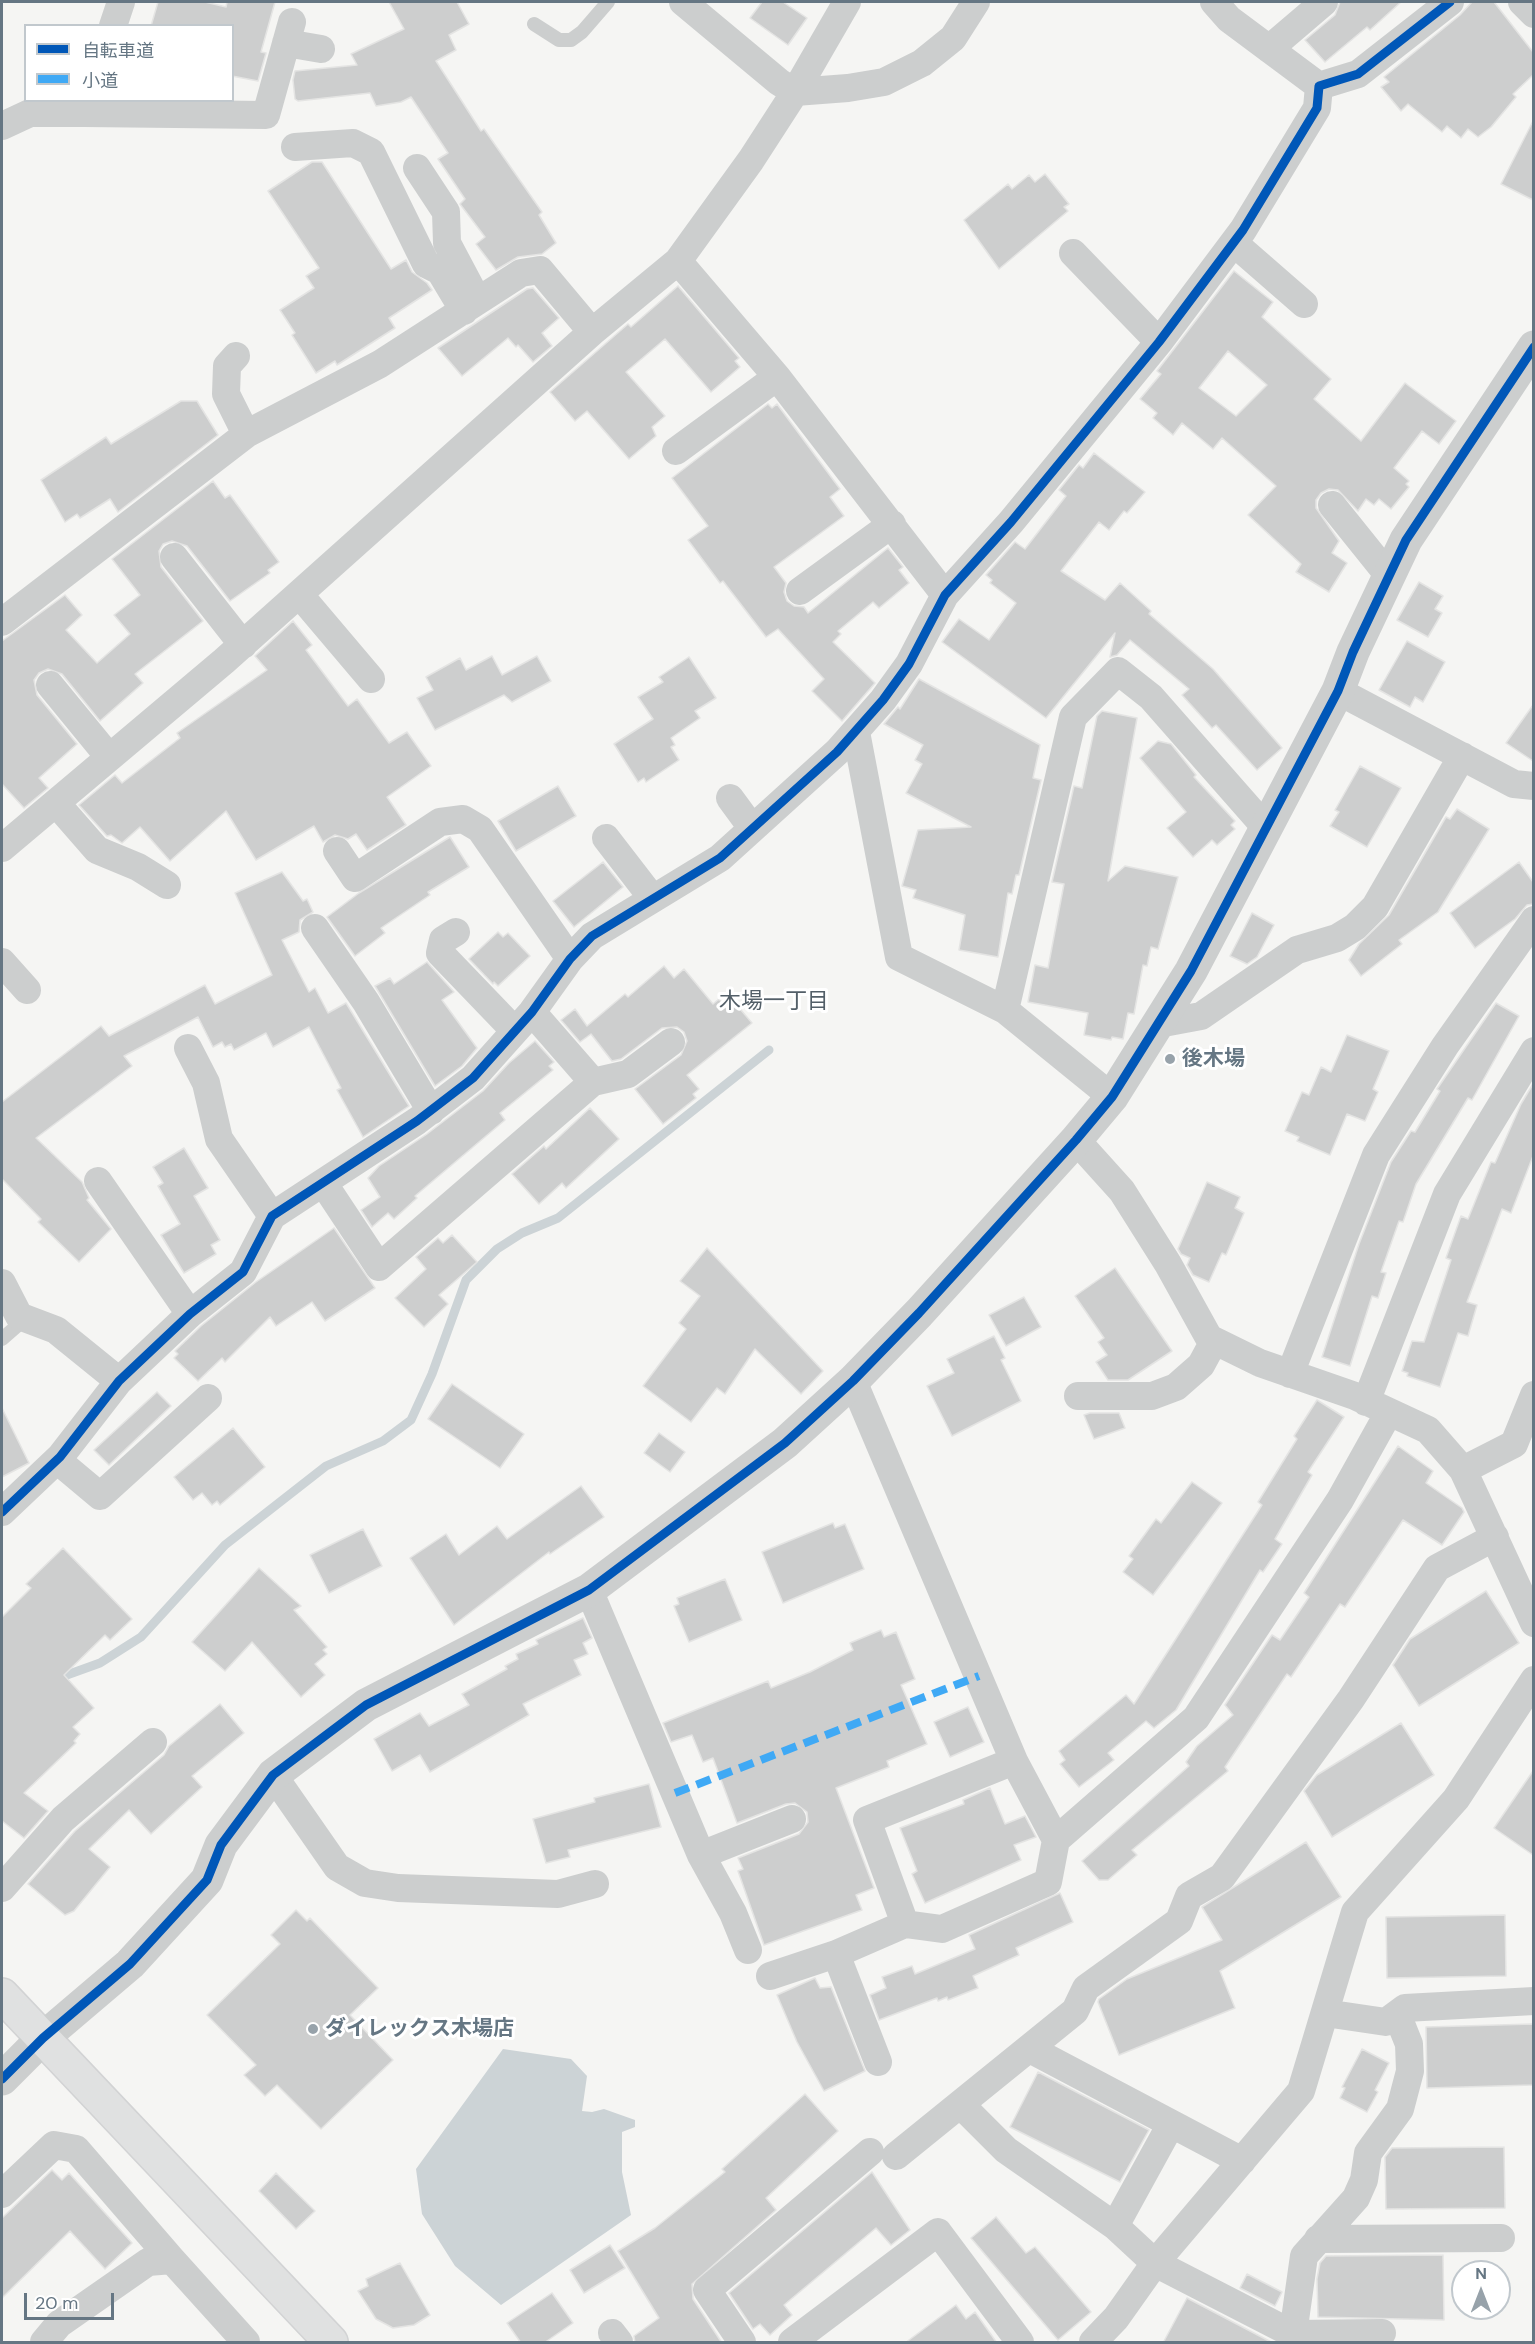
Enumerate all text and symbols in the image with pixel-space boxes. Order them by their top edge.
legend [24,24,234,102]
text: 自転車道 [82,39,154,63]
text: 小道 [82,69,118,93]
district label: 木場一丁目 [719,989,829,1015]
place label: 後木場 [1182,1046,1245,1072]
marker: 後木場 [1163,1052,1177,1066]
place label: ダイレックス木場店 [325,2016,514,2042]
marker: ダイレックス木場店 [306,2022,320,2036]
north arrow [1451,2260,1511,2320]
text: N [1475,2263,1487,2284]
scale bar [27,2281,117,2319]
text: 20 m [35,2291,78,2315]

